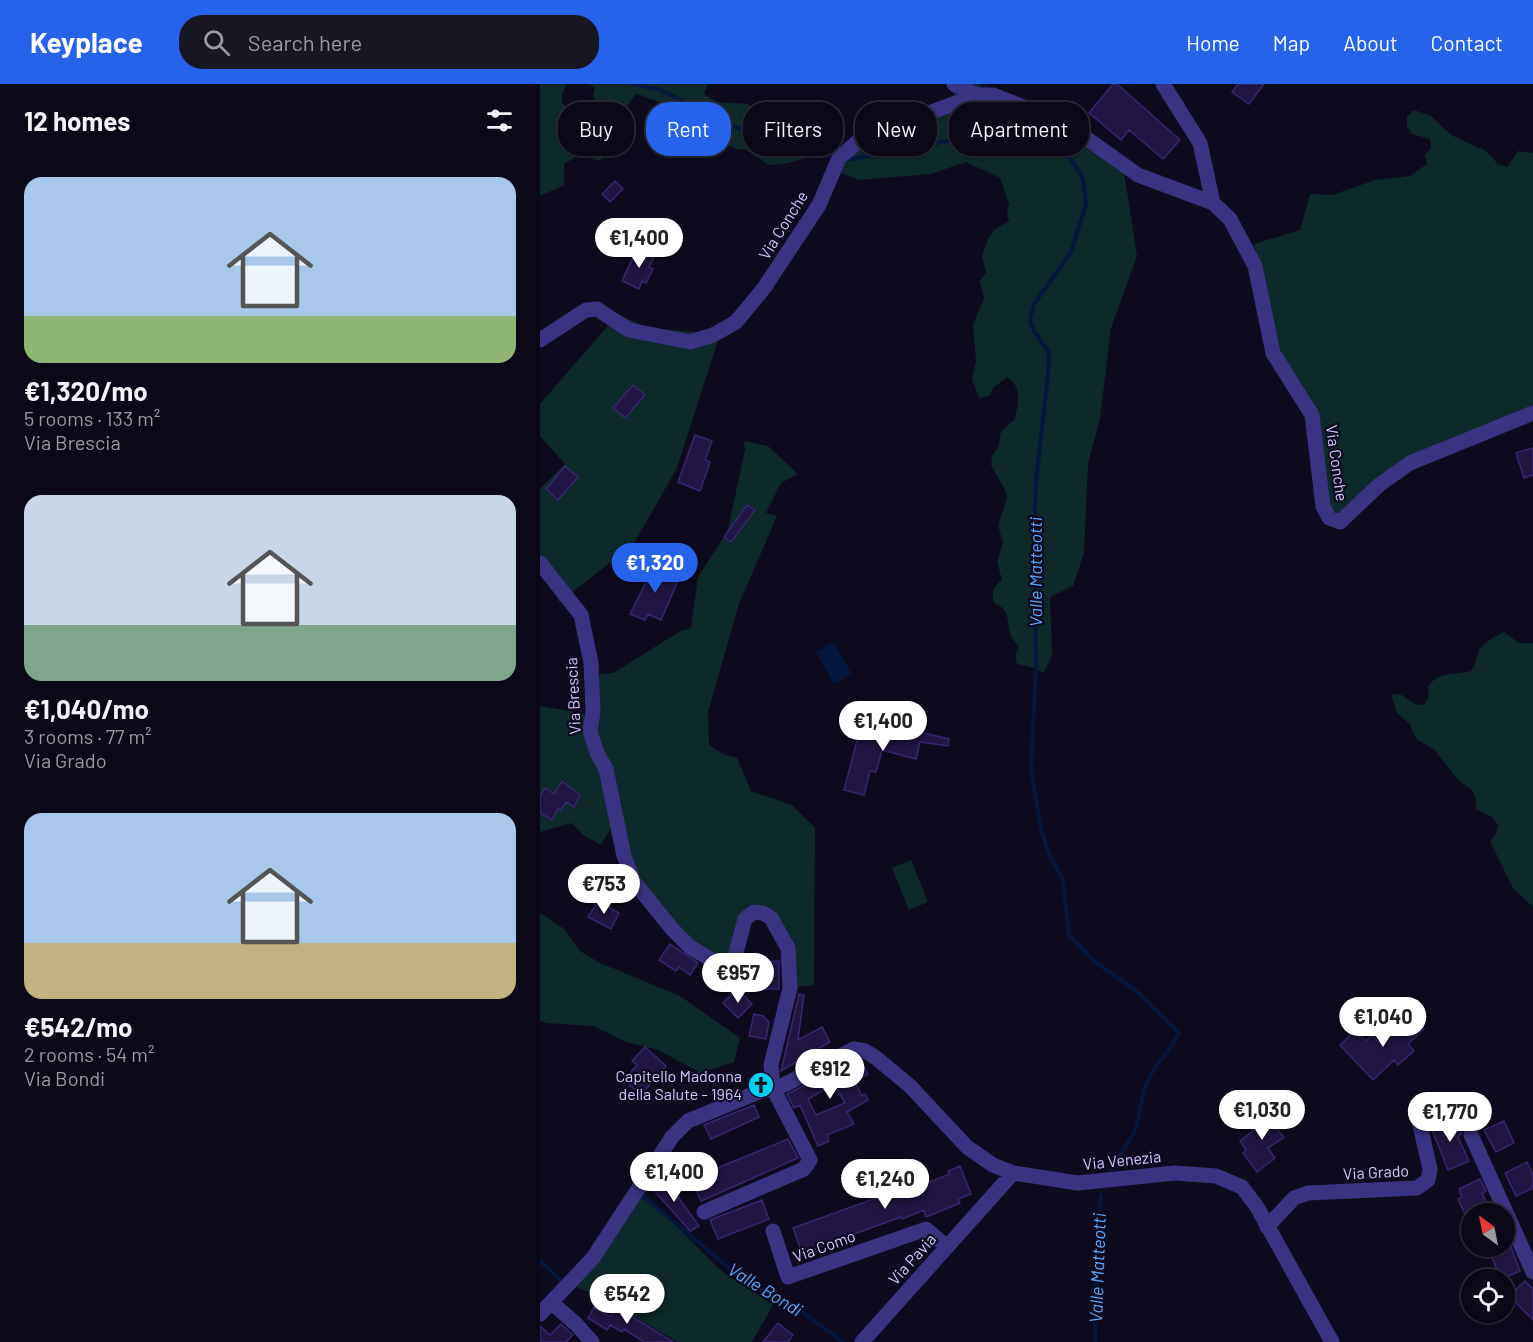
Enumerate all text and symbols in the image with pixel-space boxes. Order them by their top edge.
search box [179,15,599,69]
text: Keyplace [30,25,143,59]
icon: search [200,26,233,59]
text: Search here [248,29,362,55]
text: Home [1186,30,1240,55]
text: Map [1273,30,1310,55]
text: About [1343,30,1398,55]
text: Contact [1431,30,1503,55]
chip: Buy [558,102,634,156]
chip: Rent [646,102,731,156]
chip: Filters [743,102,843,156]
chip: New [855,102,937,156]
chip: Apartment [949,102,1089,156]
icon: filters [483,104,516,137]
text: 12 homes [24,105,130,136]
street label: Via Conche [754,187,811,262]
icon: home [216,216,324,324]
pin: €1,400 [590,218,688,269]
text: €1,400 [609,225,669,249]
text: €1,320/mo [24,375,148,406]
text: 5 rooms · 133 m² [24,406,160,430]
street label: Via Conche [1323,423,1352,502]
text: Via Brescia [24,430,121,454]
water label: Valle Matteotti [1024,516,1046,627]
icon: home [216,534,324,642]
pin: €1,320 [606,543,704,594]
text: €1,320 [626,550,684,574]
street label: Via Brescia [561,657,584,735]
text: €1,040/mo [24,693,149,724]
pin: €1,400 [834,701,932,752]
text: €1,400 [853,708,913,732]
text: 3 rooms · 77 m² [24,724,152,748]
text: Via Grado [24,748,107,772]
icon: home [216,852,324,960]
pin: €753 [568,864,640,915]
text: €753 [582,871,626,895]
pin: €957 [702,953,774,1004]
text: €957 [716,960,760,984]
pin: €1,040 [1334,997,1432,1048]
text: €1,040 [1353,1004,1413,1028]
text: €542/mo [24,1011,132,1042]
text: 2 rooms · 54 m² [24,1042,154,1066]
pin: €912 [794,1049,866,1100]
text: €912 [809,1056,851,1080]
text: Via Bondi [24,1066,105,1090]
place label: Capitello Madonna della Salute - 1964 [615,1066,742,1103]
church icon: Capitello Madonna della Salute - 1964 [746,1070,776,1100]
pin: €1,030 [1213,1090,1311,1141]
pin: €1,770 [1401,1092,1499,1143]
text: €1,030 [1233,1097,1291,1121]
text: €1,770 [1422,1099,1478,1123]
street label: Via Venezia [1082,1146,1162,1173]
pin: €1,400 [625,1152,723,1203]
text: €1,400 [644,1159,704,1183]
pin: €1,240 [836,1159,934,1210]
street label: Via Grado [1342,1160,1409,1183]
text: €1,240 [855,1166,915,1190]
north arrow [1461,1203,1515,1257]
map controls [1461,1203,1515,1323]
water label: Valle Matteotti [1084,1212,1110,1323]
street label: Via Como [790,1225,858,1266]
street label: Via Pavia [884,1229,940,1288]
water label: Valle Bondi [724,1258,807,1321]
button: locate [1461,1269,1515,1323]
pin: €542 [591,1274,663,1325]
text: €542 [604,1281,650,1305]

